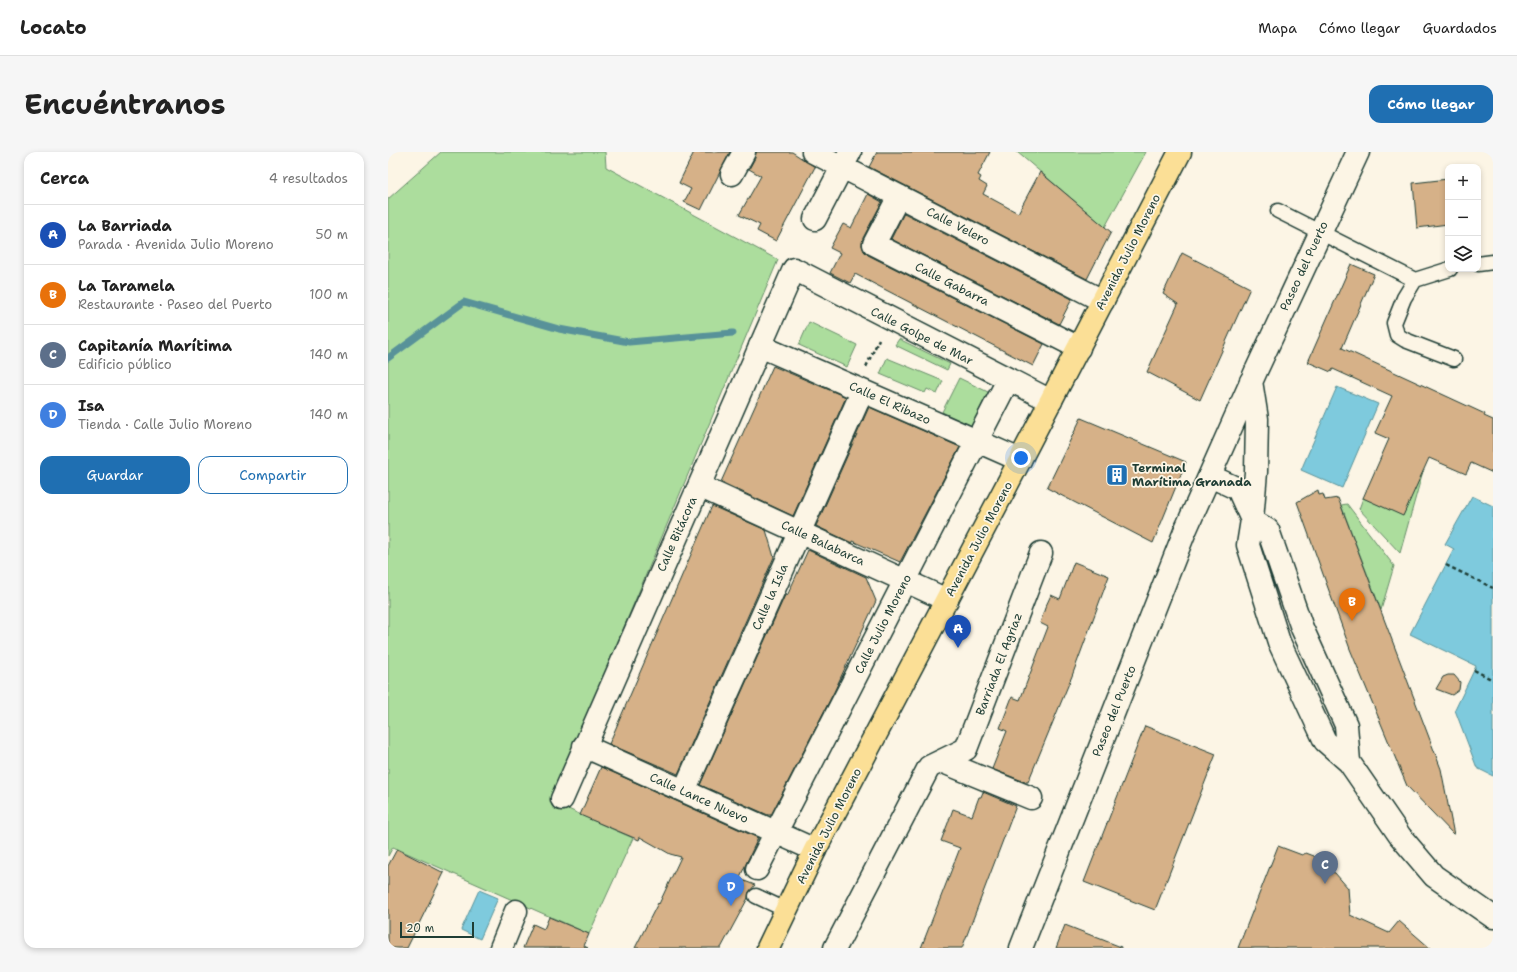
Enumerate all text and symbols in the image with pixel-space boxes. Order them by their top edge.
text: Locato [20,15,87,40]
text: Mapa [1258,19,1297,37]
text: Cómo llegar [1319,19,1400,37]
text: Guardados [1422,19,1497,37]
text: Encuéntranos [24,85,226,123]
button: Cómo llegar [1369,85,1493,123]
map controls [1445,164,1481,272]
button: + [1445,164,1481,200]
text: Cerca [40,167,89,189]
text: 4 resultados [269,170,348,187]
street label: Avenida Julio Moreno [1092,191,1164,313]
button: − [1445,200,1481,236]
street label: Calle Velero [924,203,992,249]
text: La Barriada [78,216,172,236]
street label: Paseo del Puerto [1276,219,1332,313]
text: A [48,226,58,243]
text: 50 m [315,226,348,243]
text: Parada · Avenida Julio Moreno [78,236,274,253]
button: layers [1445,236,1481,272]
street label: Calle Gabarra [912,258,992,310]
text: La Taramela [78,276,175,296]
text: B [49,286,57,303]
text: 100 m [309,286,348,303]
text: Restaurante · Paseo del Puerto [78,296,272,313]
street label: Calle Golpe de Mar [868,303,976,369]
text: Capitanía Marítima [78,336,232,356]
text: C [49,346,57,363]
text: 140 m [309,346,348,363]
text: Edificio público [78,356,172,373]
street label: Calle El Ribazo [847,378,933,428]
text: Isa [78,396,104,416]
text: D [48,406,58,423]
text: 140 m [309,406,348,423]
text: Tienda · Calle Julio Moreno [78,416,252,433]
your location [1011,448,1031,468]
button: Guardar [40,456,190,494]
button: Compartir [198,456,348,494]
place label: Terminal Marítima Granada [1132,460,1252,490]
building icon: Terminal Marítima Granada [1104,462,1130,488]
street label: Avenida Julio Moreno [942,479,1016,599]
street label: Calle Bitácora [653,493,701,574]
street label: Calle Balabarca [779,517,868,570]
street label: Calle la Isla [748,561,792,633]
street label: Calle Julio Moreno [851,572,915,676]
pin: B [1339,588,1365,621]
street label: Barriada El Agriaz [972,610,1026,718]
pin: A [945,615,971,648]
street label: Paseo del Puerto [1088,663,1140,759]
street label: Avenida Julio Moreno [793,765,865,887]
street label: Calle Lance Nuevo [647,769,751,827]
pin: C [1312,851,1338,884]
pin: D [718,873,744,906]
scale bar [400,920,474,939]
text: 20 m [406,921,434,936]

